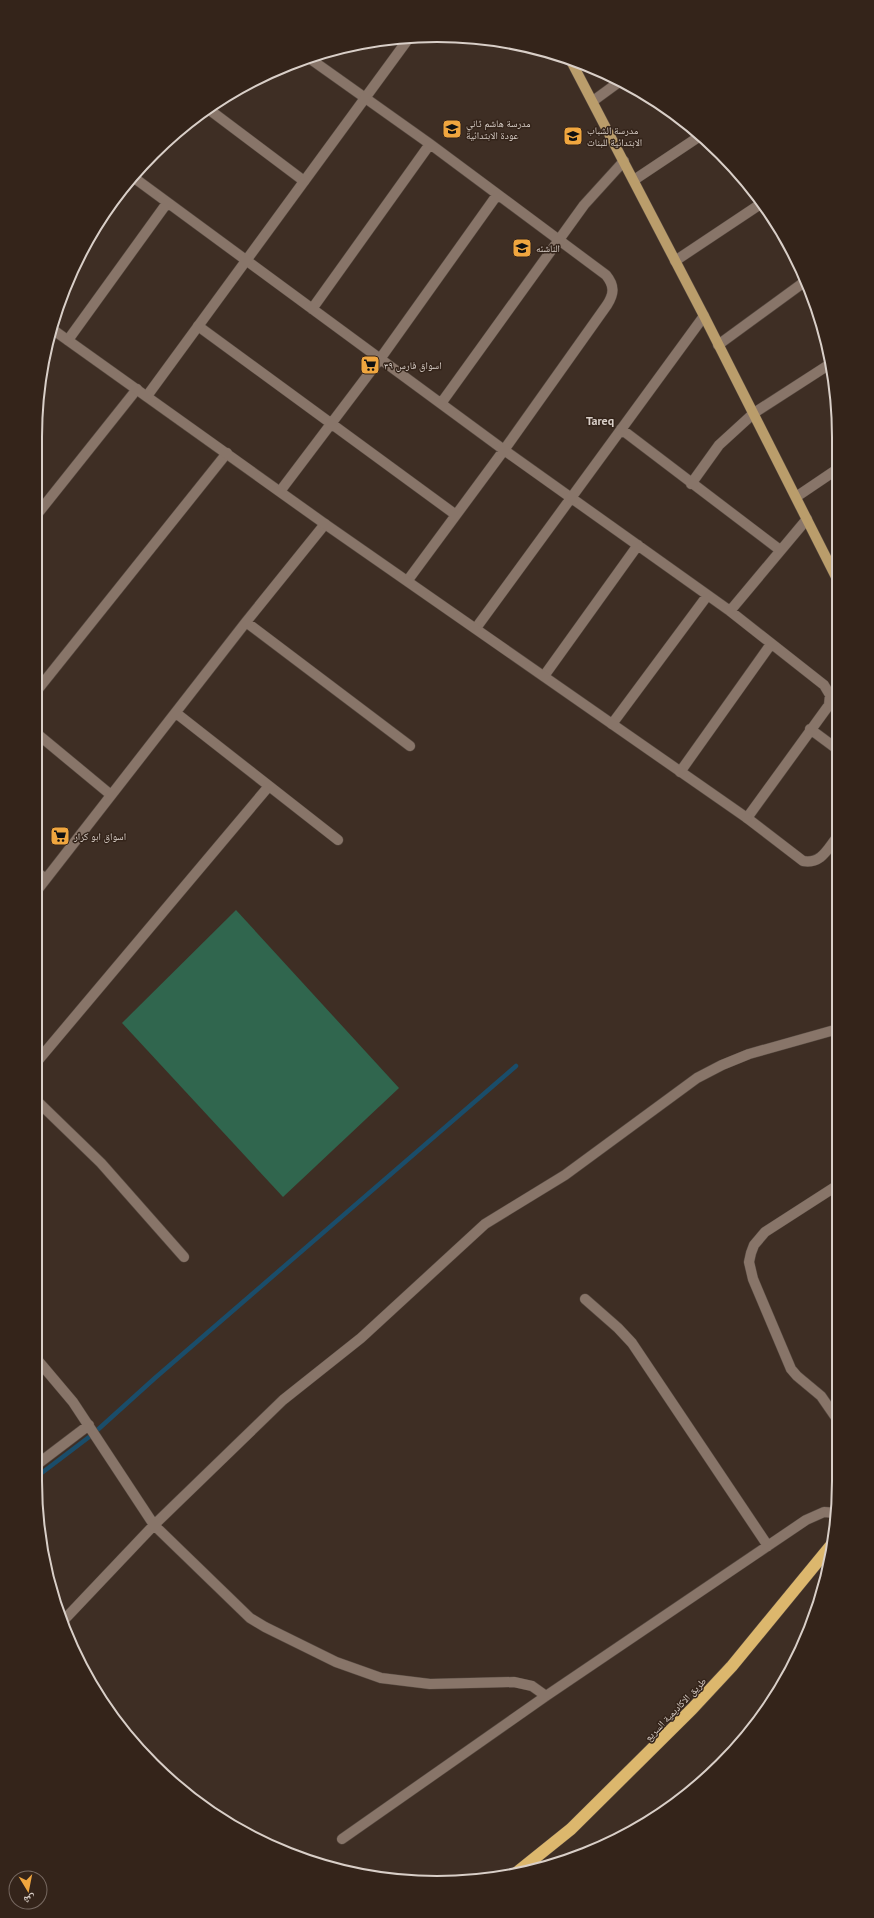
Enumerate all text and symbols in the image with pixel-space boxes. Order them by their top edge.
place label: مدرسة هاشم ثاني عودة الابتدائية [466,117,531,142]
school or university icon: مدرسة هاشم ثاني عودة الابتدائية [441,118,463,140]
place label: مدرسة الشباب الابتدائية للبنات [587,124,642,149]
school or university icon: مدرسة الشباب الابتدائية للبنات [562,125,584,147]
school or university icon: الناشئه [511,237,533,259]
place label: الناشئه [536,242,560,255]
supermarket icon: اسواق فارس ٣٩ [359,354,381,376]
place label: اسواق فارس ٣٩ [384,359,442,372]
district label: Tareq [586,413,614,428]
supermarket icon: اسواق ابو كرار [49,825,71,847]
place label: اسواق ابو كرار [73,830,126,843]
street label: طريق الاكاديمية السريع [642,1675,709,1744]
north arrow [8,1870,48,1910]
text: ش [22,1891,37,1908]

